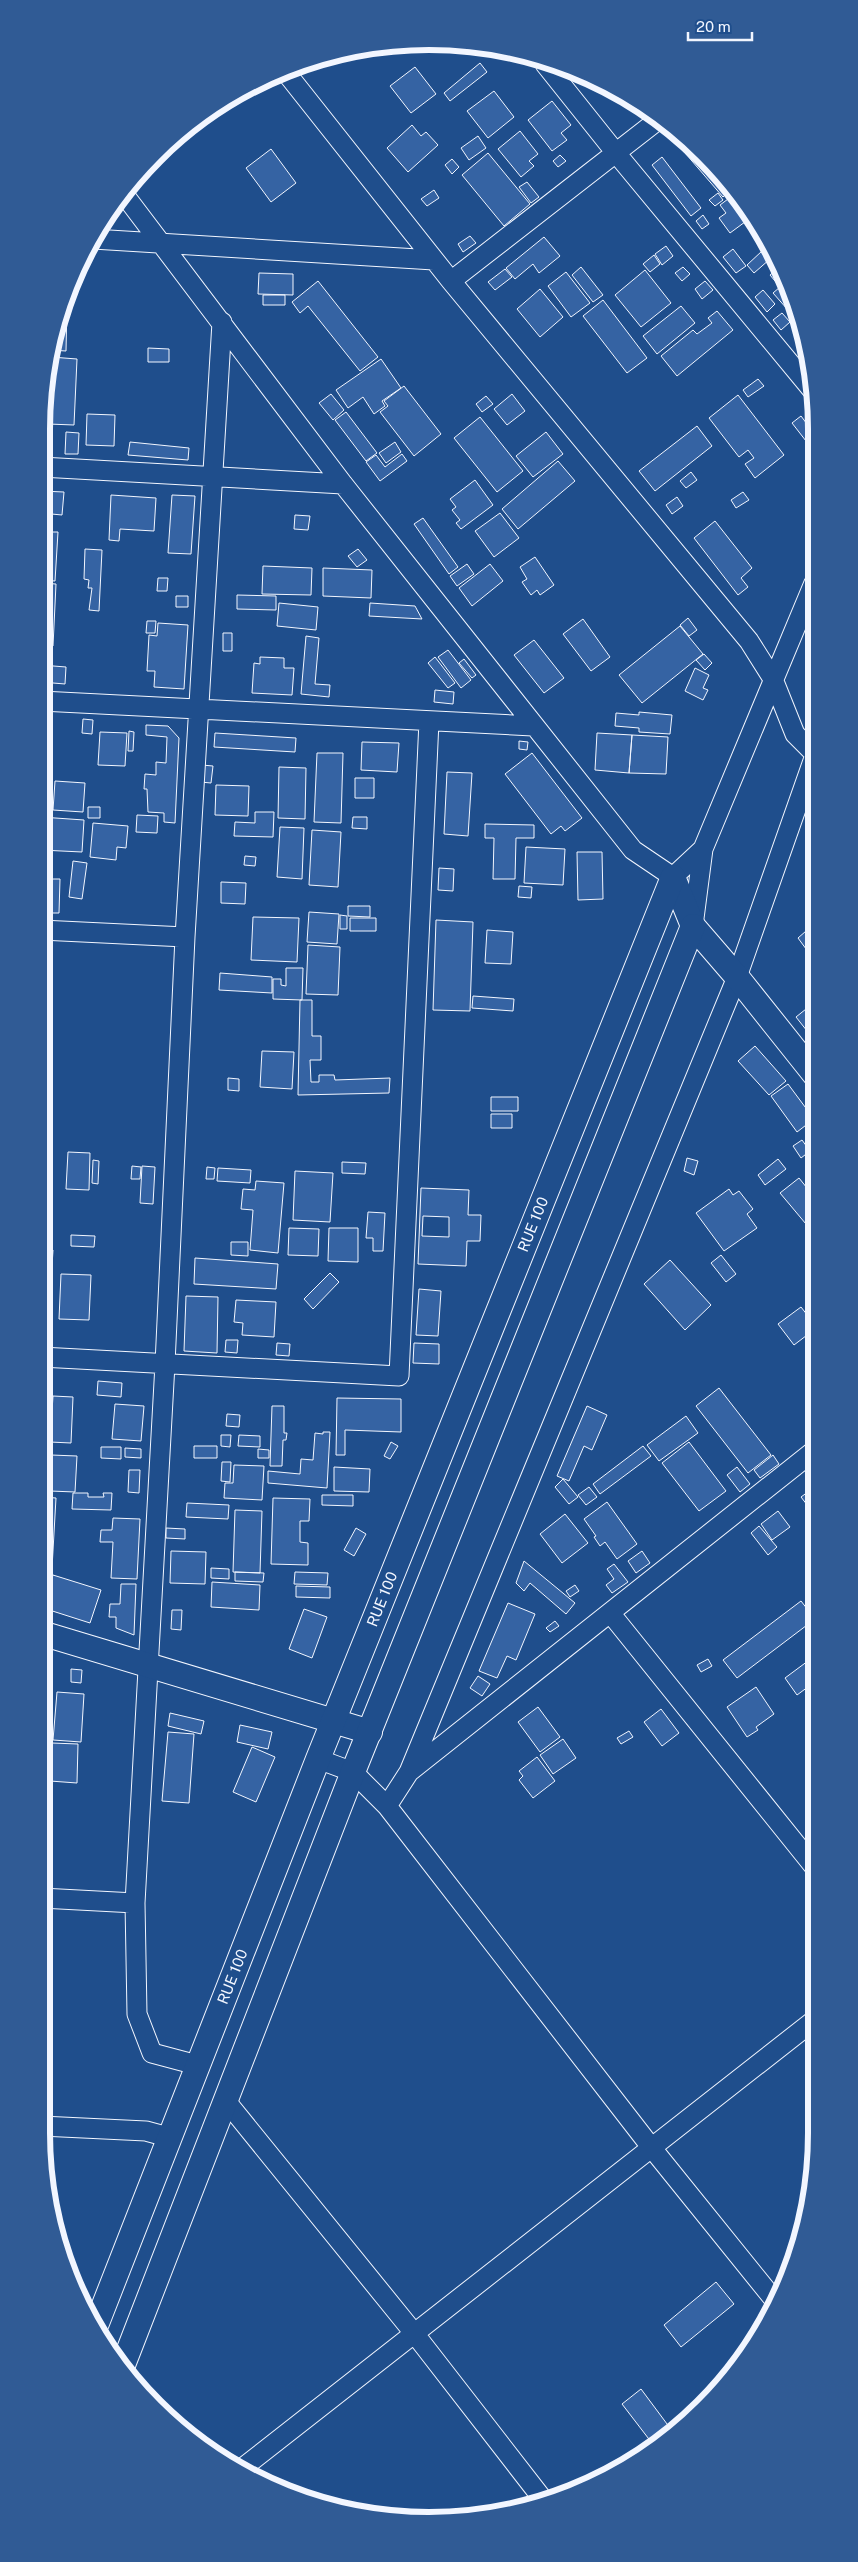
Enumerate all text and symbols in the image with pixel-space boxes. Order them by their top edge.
scale bar [688,10,752,42]
text: 20 m [696,18,731,35]
street label: RUE 100 [514,1194,551,1254]
street label: RUE 100 [363,1569,401,1629]
street label: RUE 100 [214,1946,251,2006]

